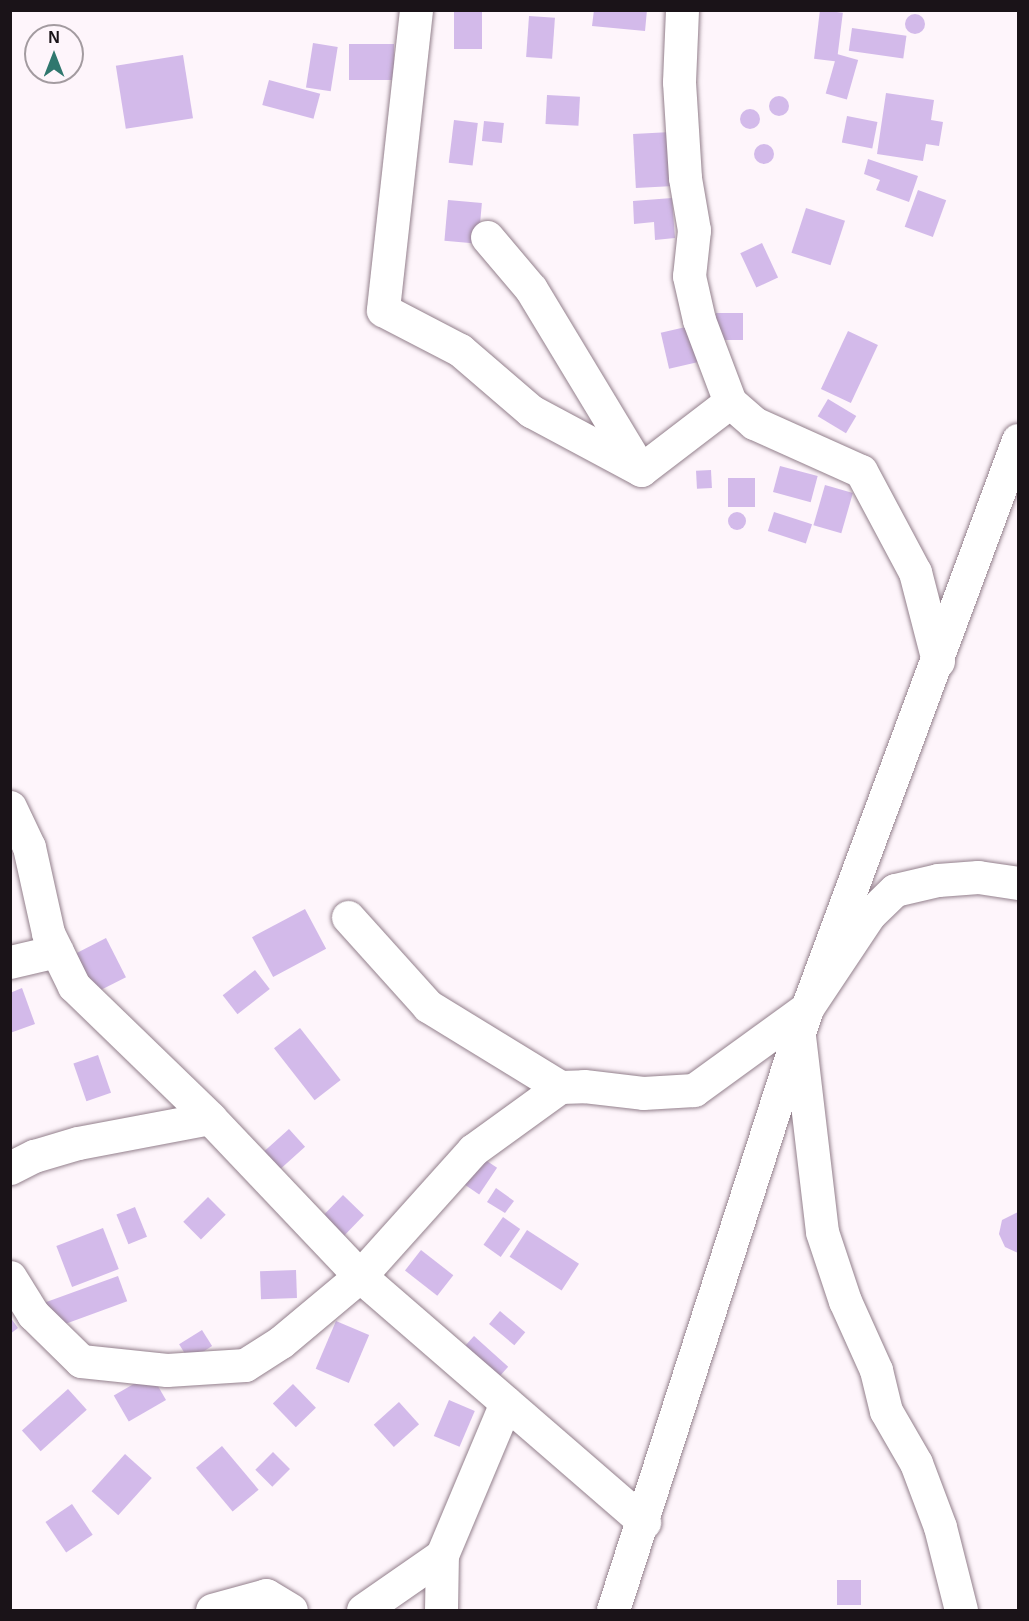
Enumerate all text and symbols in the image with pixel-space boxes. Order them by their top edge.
north arrow [24,24,84,84]
text: N [48,29,60,46]

